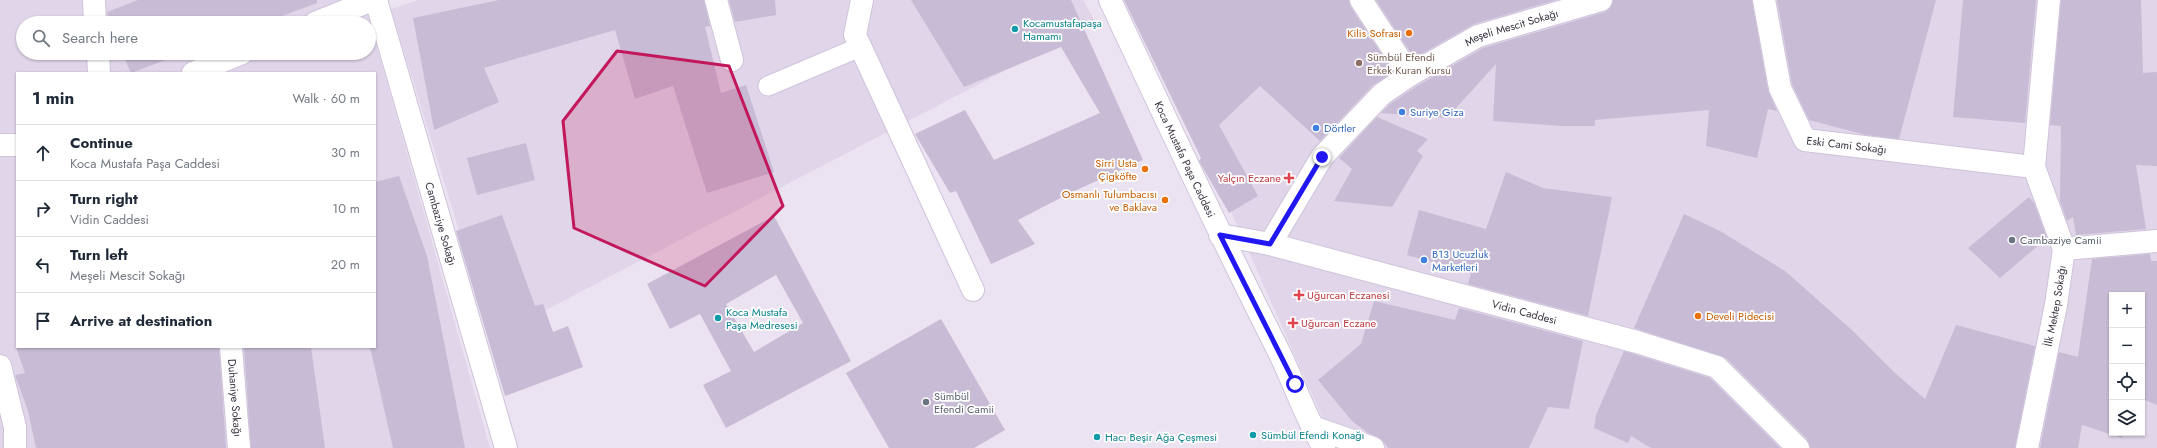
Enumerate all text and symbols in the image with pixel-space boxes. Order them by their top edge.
street label: Meşeli Mescit Sokağı [1461,5,1560,50]
place label: Kocamustafapaşa Hamamı [1023,15,1102,44]
search box [16,16,376,60]
marker: Kocamustafapaşa Hamamı [1010,24,1020,34]
place label: Kilis Sofrası [1347,25,1401,41]
icon: search [30,27,52,49]
text: Search here [62,27,138,49]
marker: Kilis Sofrası [1404,28,1414,38]
place label: Sümbül Efendi Erkek Kuran Kursu [1367,49,1451,78]
marker: Sümbül Efendi Erkek Kuran Kursu [1354,58,1364,68]
text: 1 min [32,86,74,110]
text: Walk · 60 m [292,89,360,108]
street label: Koca Mustafa Paşa Caddesi [1151,98,1219,220]
place label: Suriye Giza [1410,104,1464,120]
marker: Suriye Giza [1397,107,1407,117]
place label: Dörtler [1324,120,1356,136]
marker: Dörtler [1311,123,1321,133]
text: Continue [70,132,133,154]
street label: Eski Cami Sokağı [1806,132,1887,158]
icon: ahead [32,142,54,164]
text: 30 m [331,143,360,162]
route end [1313,148,1331,166]
text: Koca Mustafa Paşa Caddesi [70,154,220,173]
place label: Sirri Usta Çigköfte [1095,155,1137,184]
marker: Sirri Usta Çigköfte [1140,164,1150,174]
place label: Yalçın Eczane [1218,170,1281,186]
marker: Yalçın Eczane [1284,173,1294,183]
street label: Cambaziye Sokağı [421,180,461,267]
place label: Osmanlı Tulumbacısı ve Baklava [1062,186,1157,215]
text: Turn right [70,188,138,210]
marker: Osmanlı Tulumbacısı ve Baklava [1160,195,1170,205]
icon: right [32,198,54,220]
text: 10 m [332,199,360,218]
text: Vidin Caddesi [70,210,149,229]
place label: Cambaziye Camii [2020,232,2102,248]
marker: Cambaziye Camii [2007,235,2017,245]
text: Turn left [70,244,128,266]
place label: B13 Ucuzluk Marketleri [1432,246,1489,275]
icon: left [32,254,54,276]
text: 20 m [331,255,360,274]
marker: B13 Ucuzluk Marketleri [1419,255,1429,265]
street label: İlk Mektep Sokağı [2040,264,2070,348]
text: Meşeli Mescit Sokağı [70,266,186,285]
place label: Uğurcan Eczanesi [1307,287,1390,303]
marker: Uğurcan Eczanesi [1294,290,1304,300]
map controls [2109,292,2145,436]
button: + [2109,292,2145,328]
street label: Vidin Caddesi [1490,296,1559,328]
place label: Koca Mustafa Paşa Medresesi [726,304,798,333]
place label: Develi Pidecisi [1706,308,1774,324]
icon: arrive [32,310,54,332]
text: Arrive at destination [70,310,212,332]
marker: Develi Pidecisi [1693,311,1703,321]
marker: Koca Mustafa Paşa Medresesi [713,313,723,323]
place label: Uğurcan Eczane [1301,315,1377,331]
marker: Uğurcan Eczane [1288,318,1298,328]
button: − [2109,328,2145,364]
street label: Duhaniye Sokağı [224,358,246,437]
button: locate [2109,364,2145,400]
route start [1286,375,1304,393]
place label: Sümbül Efendi Camii [934,388,994,417]
marker: Sümbül Efendi Camii [921,397,931,407]
button: layers [2109,400,2145,436]
place label: Sümbül Efendi Konağı [1261,427,1364,443]
place label: Hacı Beşir Ağa Çeşmesi [1105,429,1217,445]
marker: Sümbül Efendi Konağı [1248,430,1258,440]
marker: Hacı Beşir Ağa Çeşmesi [1092,432,1102,442]

